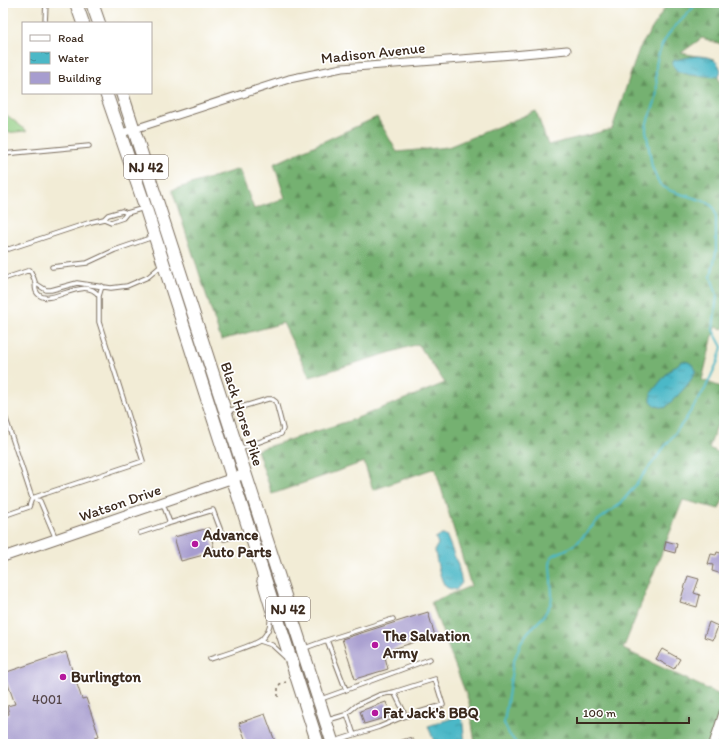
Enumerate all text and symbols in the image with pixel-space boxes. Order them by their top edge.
legend [22,22,152,94]
text: Road [58,31,84,45]
street label: Madison Avenue [320,39,426,67]
text: Water [58,51,89,65]
text: Building [58,71,102,85]
road number: NJ 42 [124,155,168,179]
street label: Black Horse Pike [217,360,267,468]
street label: Watson Drive [77,481,163,525]
place label: Advance Auto Parts [202,526,272,561]
marker: Advance Auto Parts [190,539,200,549]
road number: NJ 42 [266,597,310,621]
place label: The Salvation Army [382,627,471,663]
marker: The Salvation Army [370,640,380,650]
place label: Burlington [71,668,141,687]
marker: Burlington [58,672,68,682]
house number: 4001 [32,692,62,707]
scale bar [577,699,689,725]
place label: Fat Jack's BBQ [383,704,479,722]
text: 100 m [583,706,616,720]
marker: Fat Jack's BBQ [370,708,380,718]

